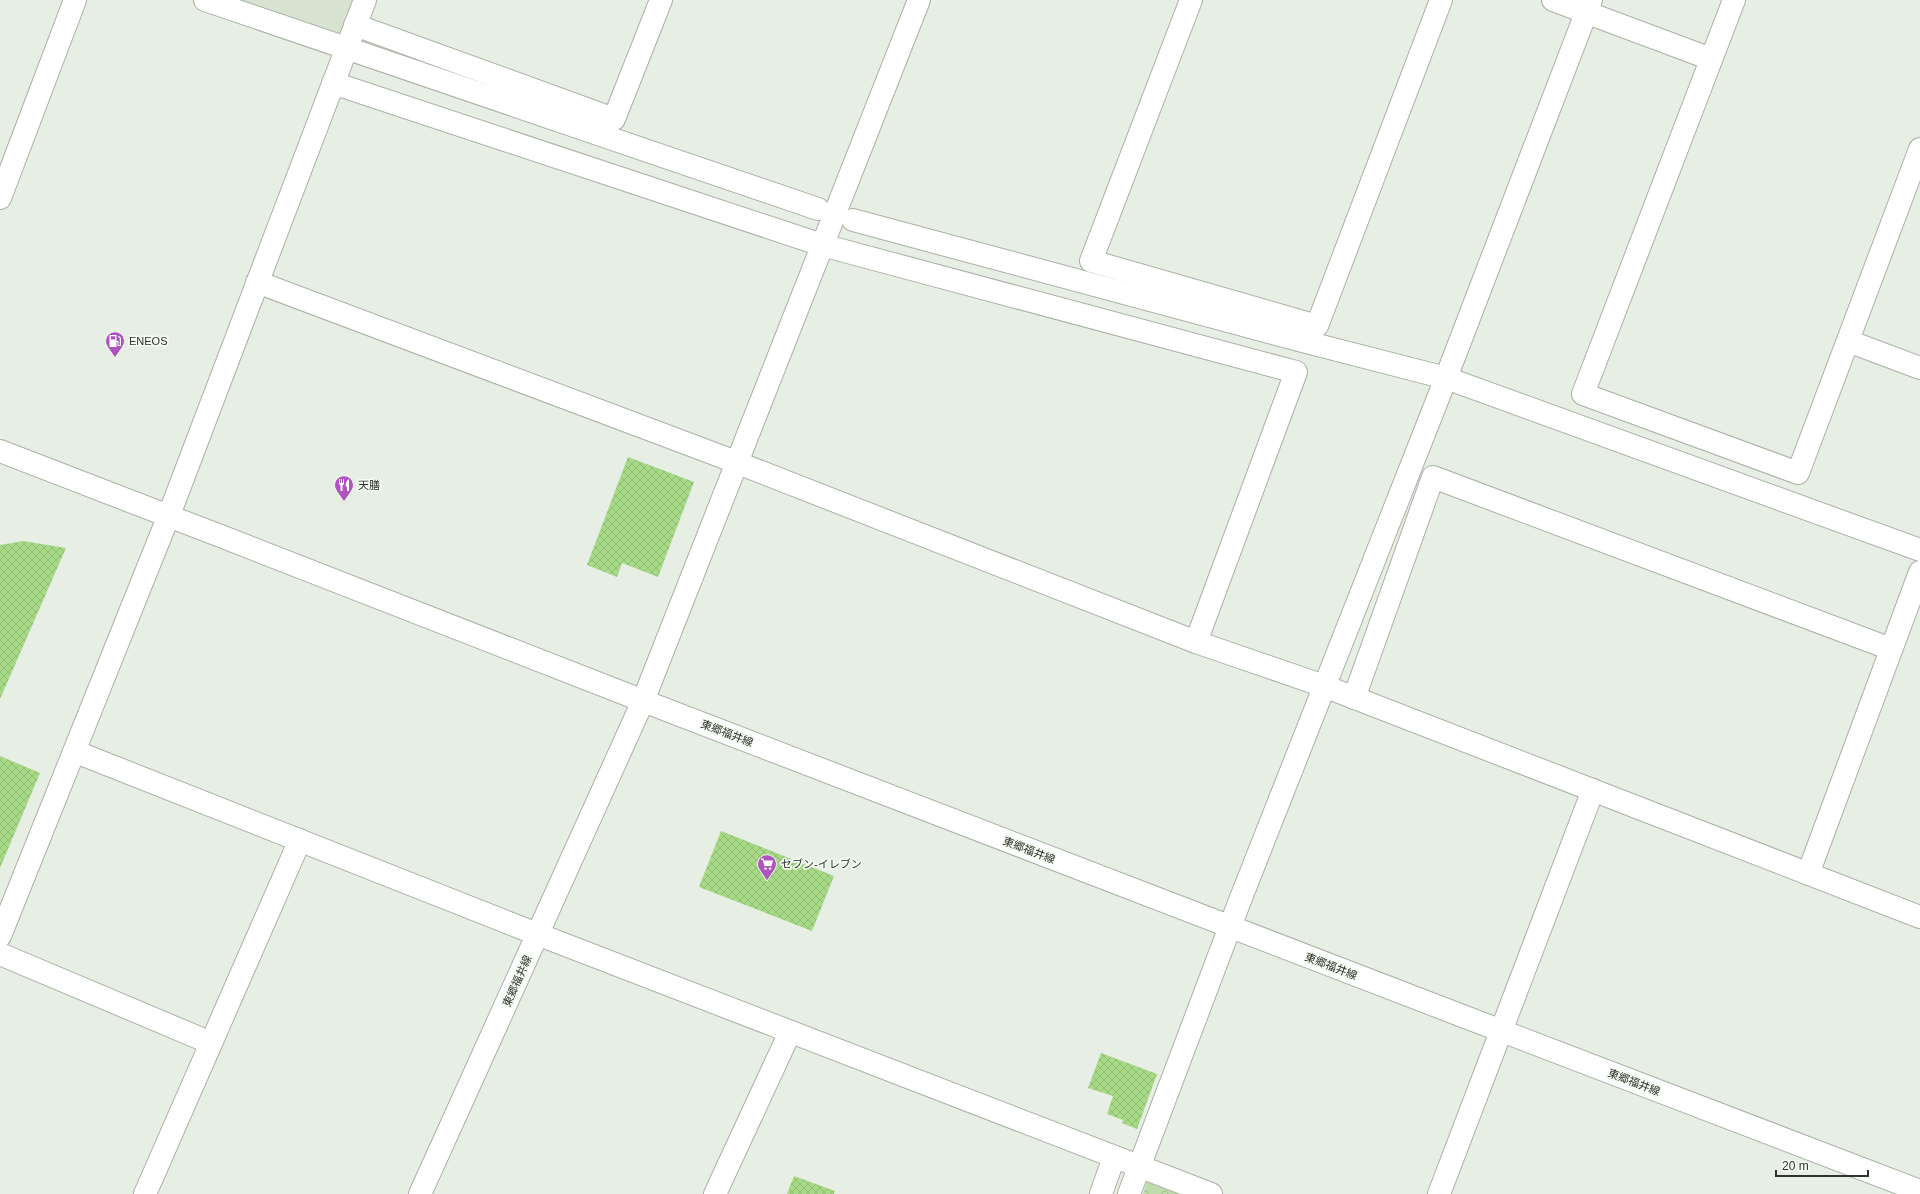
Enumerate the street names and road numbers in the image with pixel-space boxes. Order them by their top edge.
street label: 東郷福井線 [699,718,755,748]
street label: 東郷福井線 [1001,835,1057,865]
street label: 東郷福井線 [1303,951,1359,981]
street label: 東郷福井線 [500,953,534,1009]
street label: 東郷福井線 [1606,1067,1662,1097]

